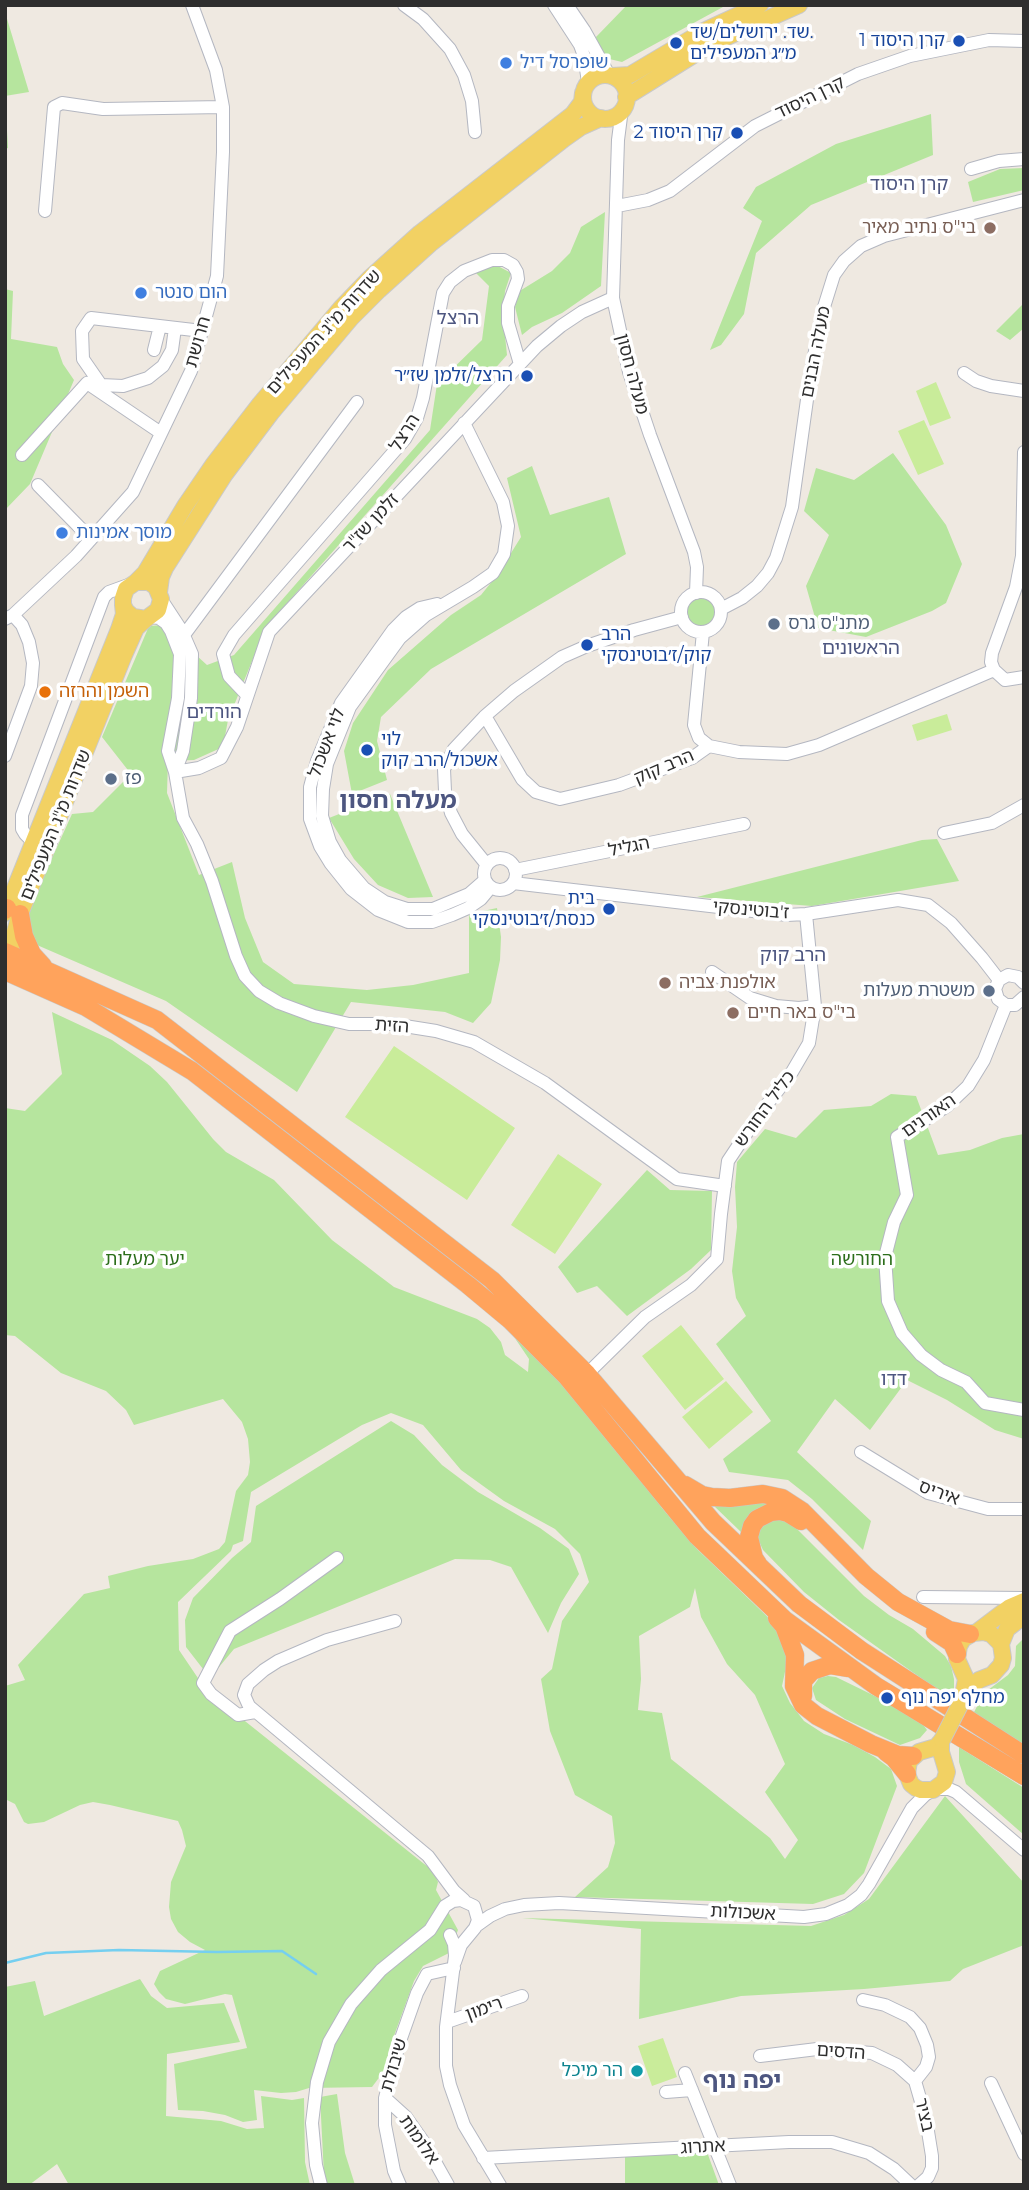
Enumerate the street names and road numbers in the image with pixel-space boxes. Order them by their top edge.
street label: קרן היסוד [772,72,848,124]
street label: שדרות מ"ג המעפילים [262,265,386,399]
street label: מעלה הבנים [797,304,835,400]
street label: חרושת [180,314,216,370]
street label: מעלה חסון [611,331,653,417]
street label: הרצל [385,410,425,456]
street label: זלמן שז"ר [338,489,404,557]
street label: לוי אשכול [304,705,350,781]
street label: הרב קוק [631,745,697,789]
street label: שדרות מ"ג המעפילים [16,746,96,904]
street label: הגליל [606,832,652,862]
street label: ז'בוטינסקי [712,896,790,924]
street label: הזית [374,1014,410,1038]
street label: כליל החורש [730,1067,800,1151]
street label: האורנים [898,1090,960,1142]
street label: איריס [916,1476,962,1510]
street label: אשכולות [710,1900,776,1926]
street label: רימון [463,1992,505,2026]
street label: שיבולת [376,2036,412,2094]
street label: הדסים [816,2040,866,2064]
street label: בציר [910,2096,938,2134]
street label: אלומות [394,2111,444,2169]
street label: אתרוג [680,2135,726,2159]

